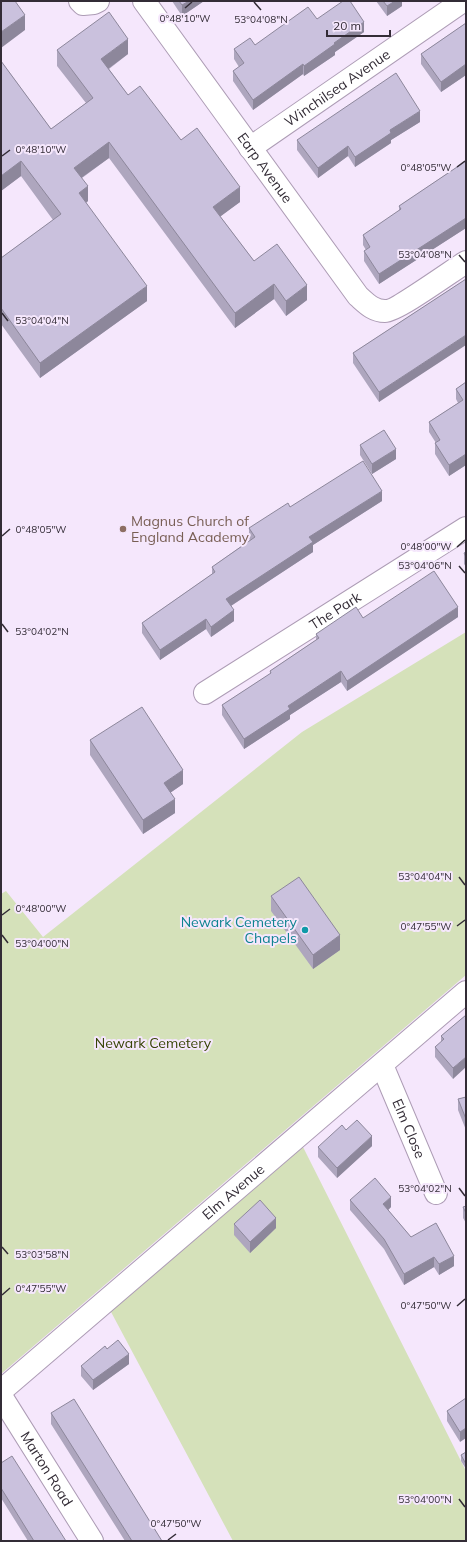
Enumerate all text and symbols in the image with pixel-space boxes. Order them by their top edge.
text: 0°48'10"W [160,12,210,25]
scale bar [327,12,390,38]
text: 53°04'08"N [234,13,288,26]
text: 20 m [333,18,361,33]
street label: Winchilsea Avenue [281,45,394,131]
street label: Earp Avenue [233,129,296,206]
text: 0°48'10"W [16,143,66,156]
text: 0°48'05"W [401,161,451,174]
text: 53°04'08"N [398,248,452,261]
text: 53°04'04"N [15,314,69,327]
place label: Magnus Church of England Academy [131,512,250,546]
text: 0°48'05"W [16,523,66,536]
marker: Magnus Church of England Academy [118,524,128,534]
text: 0°48'00"W [401,540,451,553]
text: 53°04'06"N [398,559,452,572]
street label: The Park [306,587,365,634]
text: 53°04'02"N [15,625,69,638]
text: 53°04'04"N [398,870,452,883]
text: 0°48'00"W [16,902,66,915]
place label: Newark Cemetery Chapels [181,913,298,947]
text: 0°47'55"W [401,920,451,933]
marker: Newark Cemetery Chapels [300,925,310,935]
text: 53°04'00"N [15,937,69,950]
park label: Newark Cemetery [95,1034,212,1052]
street label: Elm Close [388,1096,429,1161]
street label: Elm Avenue [198,1160,268,1223]
text: 53°04'02"N [398,1182,452,1195]
text: 53°03'58"N [15,1248,69,1261]
text: 0°47'55"W [16,1282,66,1295]
text: 0°47'50"W [401,1299,451,1312]
street label: Marton Road [17,1428,77,1510]
text: 53°04'00"N [398,1493,452,1506]
text: 0°47'50"W [151,1517,201,1530]

